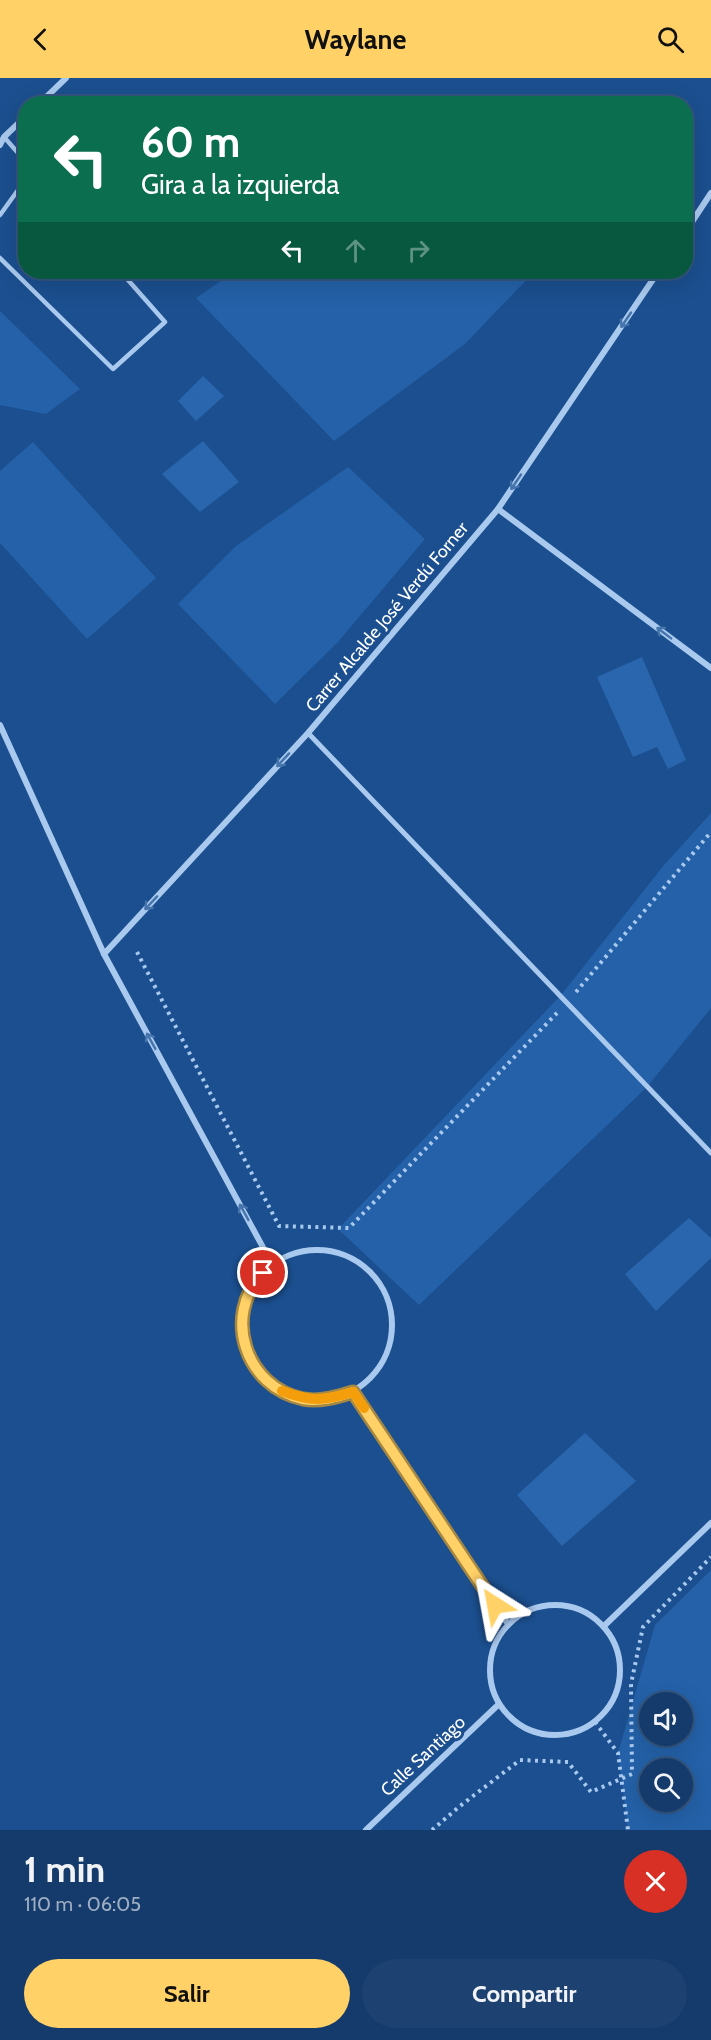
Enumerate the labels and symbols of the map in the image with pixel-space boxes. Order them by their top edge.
one-way arrow [619,311,631,328]
one-way arrow [510,473,522,489]
street label: Carrer Alcalde José Verdú Forner [301,517,473,717]
one-way arrow [657,627,673,640]
one-way arrow [276,752,291,767]
one-way arrow [144,895,158,910]
one-way arrow [145,1033,157,1050]
one-way arrow [238,1204,249,1222]
pin [237,1247,288,1298]
position arrow [463,1573,527,1637]
street label: Calle Santiago [376,1711,470,1801]

